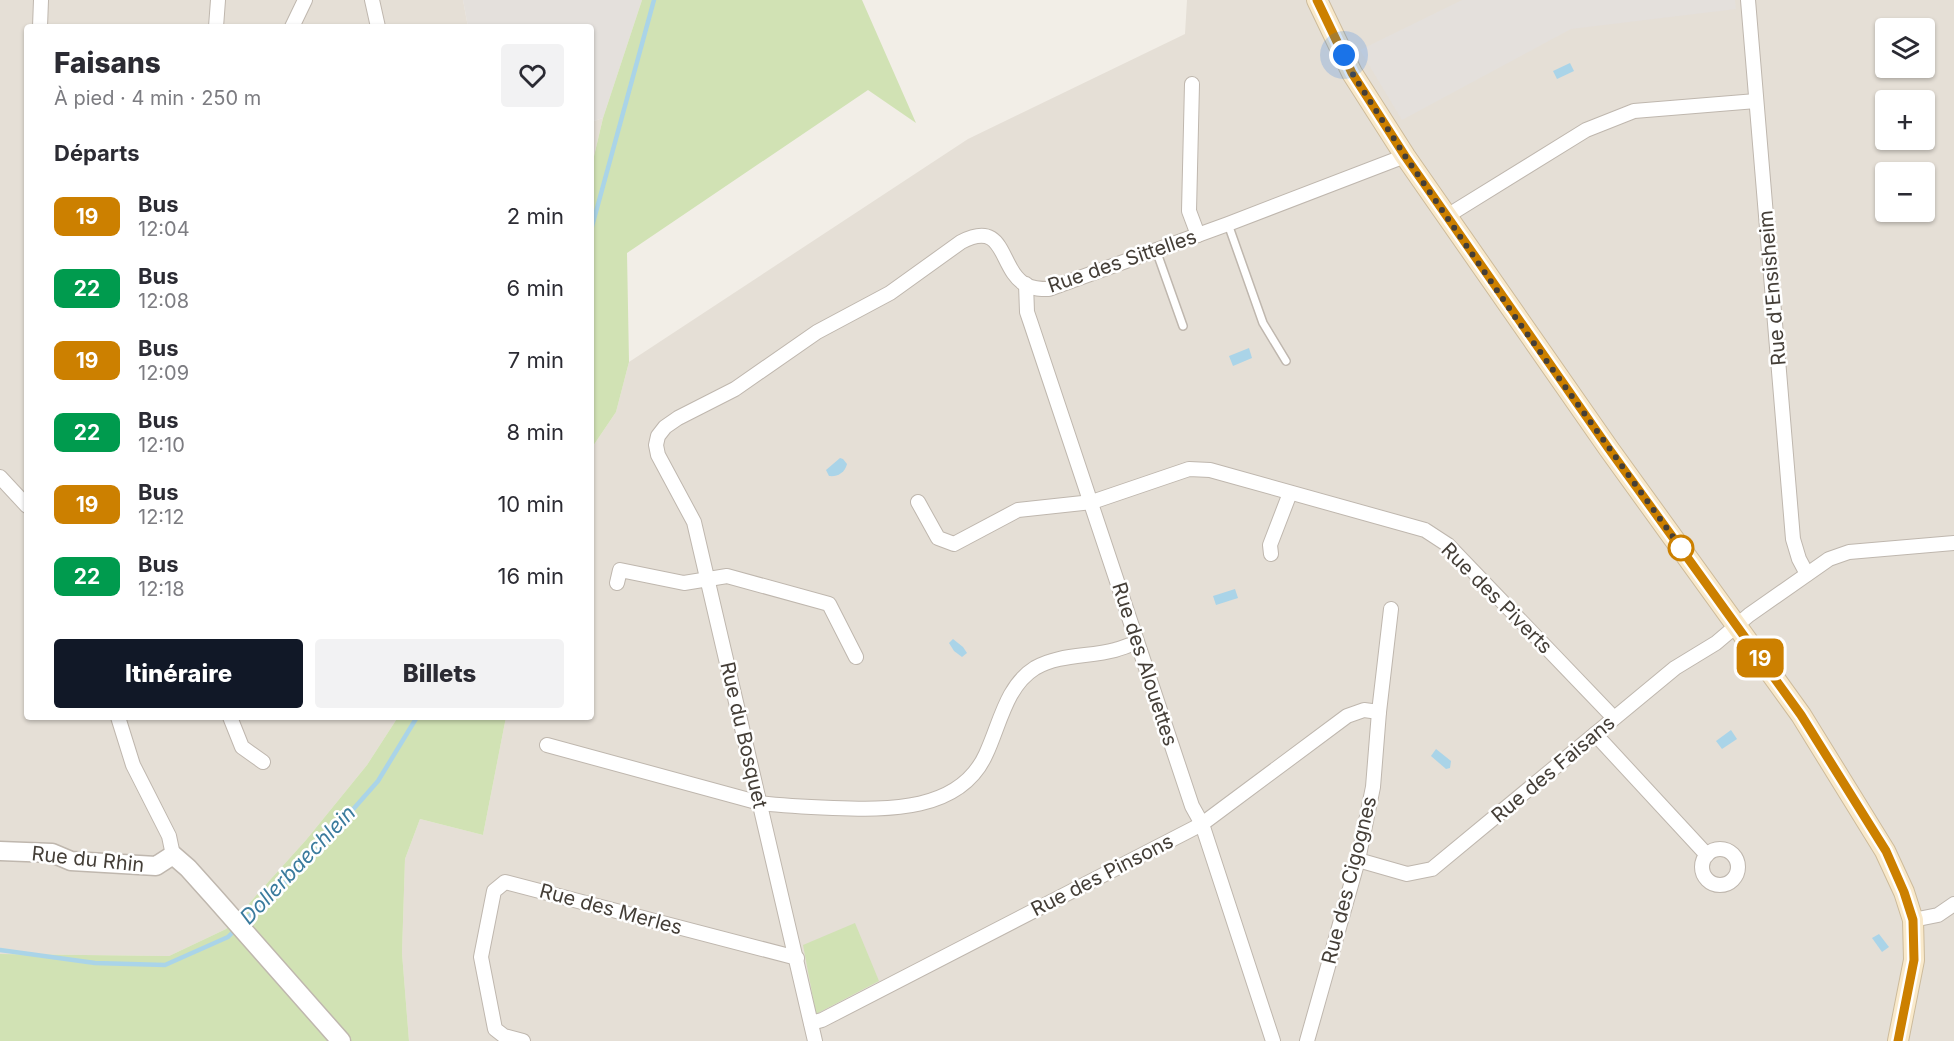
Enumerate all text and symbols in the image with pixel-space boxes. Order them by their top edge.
map controls [1875,18,1935,222]
button: layers [1875,18,1935,78]
your location [1329,40,1359,70]
button: heart [501,44,564,107]
text: Faisans [54,46,161,80]
text: À pied · 4 min · 250 m [54,86,261,110]
button: + [1875,90,1935,150]
text: Départs [54,140,139,166]
button: − [1875,162,1935,222]
text: Bus [138,191,179,217]
text: 2 min [507,203,564,229]
text: 19 [76,204,98,229]
street label: Rue d'Ensisheim [1753,209,1791,367]
text: 12:04 [138,217,190,241]
street label: Rue des Sittelles [1044,224,1200,298]
text: Bus [138,263,179,289]
text: 6 min [507,275,564,301]
text: 22 [74,276,100,301]
text: 12:08 [138,289,189,313]
text: Bus [138,335,179,361]
text: 7 min [508,347,564,373]
text: 19 [76,348,98,373]
text: 12:09 [138,361,189,385]
text: Bus [138,407,179,433]
text: 8 min [507,419,564,445]
text: 22 [74,420,100,445]
text: 12:10 [138,433,185,457]
text: Bus [138,479,179,505]
text: 10 min [497,491,564,517]
text: 19 [76,492,98,517]
text: 12:12 [138,505,184,529]
unlabelled marker [1668,535,1694,561]
street label: Rue des Piverts [1437,538,1557,658]
text: Bus [138,551,179,577]
text: 16 min [498,563,564,589]
text: 22 [74,564,100,589]
text: 12:18 [138,577,185,601]
street label: Rue des Alouettes [1107,579,1183,749]
line badge: 19 [1733,638,1787,678]
button: Itinéraire [54,639,303,708]
button: Billets [315,639,564,708]
text: 19 [1749,646,1771,671]
street label: Rue du Bosquet [715,659,773,811]
street label: Rue des Faisans [1486,710,1620,828]
street label: Rue des Cigognes [1317,794,1381,966]
water label: Dollerbaechlein [235,800,361,929]
street label: Rue des Pinsons [1027,829,1177,921]
street label: Rue du Rhin [31,841,145,877]
street label: Rue des Merles [537,878,685,940]

